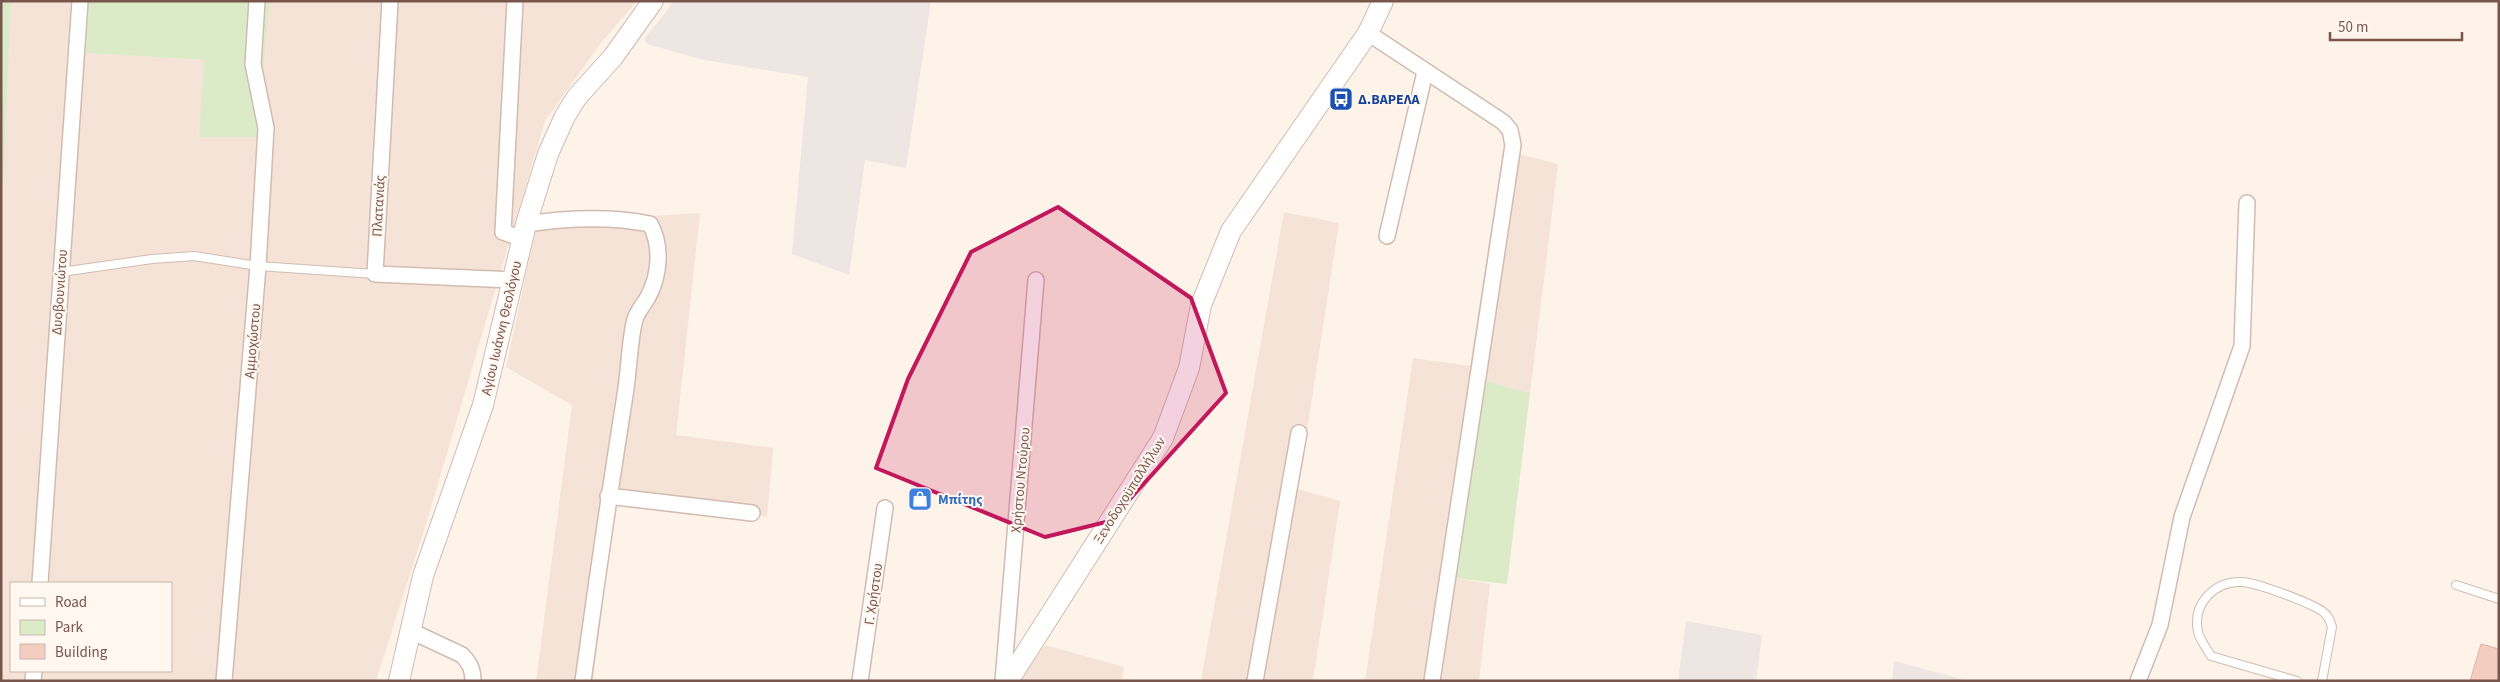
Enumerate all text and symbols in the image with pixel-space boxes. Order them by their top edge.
scale bar [2330,10,2462,42]
text: 50 m [2338,17,2368,38]
bus stop icon: Δ.ΒΑΡΕΛΑ [1328,86,1354,112]
place label: Δ.ΒΑΡΕΛΑ [1358,90,1420,110]
street label: Πλατανιάς [367,175,391,237]
street label: Δυοβουνιώτου [47,249,73,336]
street label: Αγίου Ιωάννη Θεολόγου [477,259,527,398]
street label: Αμμοχώστου [240,303,266,379]
street label: Χρήστου Ντούρου [1006,426,1036,534]
street label: Ξενοδοχοϋπαλλήλων [1089,433,1171,548]
shop icon: Μπίτης [907,486,933,512]
place label: Μπίτης [938,490,983,510]
street label: Γ. Χρήστου [860,562,888,626]
legend [10,582,172,672]
text: Road [55,592,87,613]
text: Park [55,617,84,638]
text: Building [55,642,108,663]

